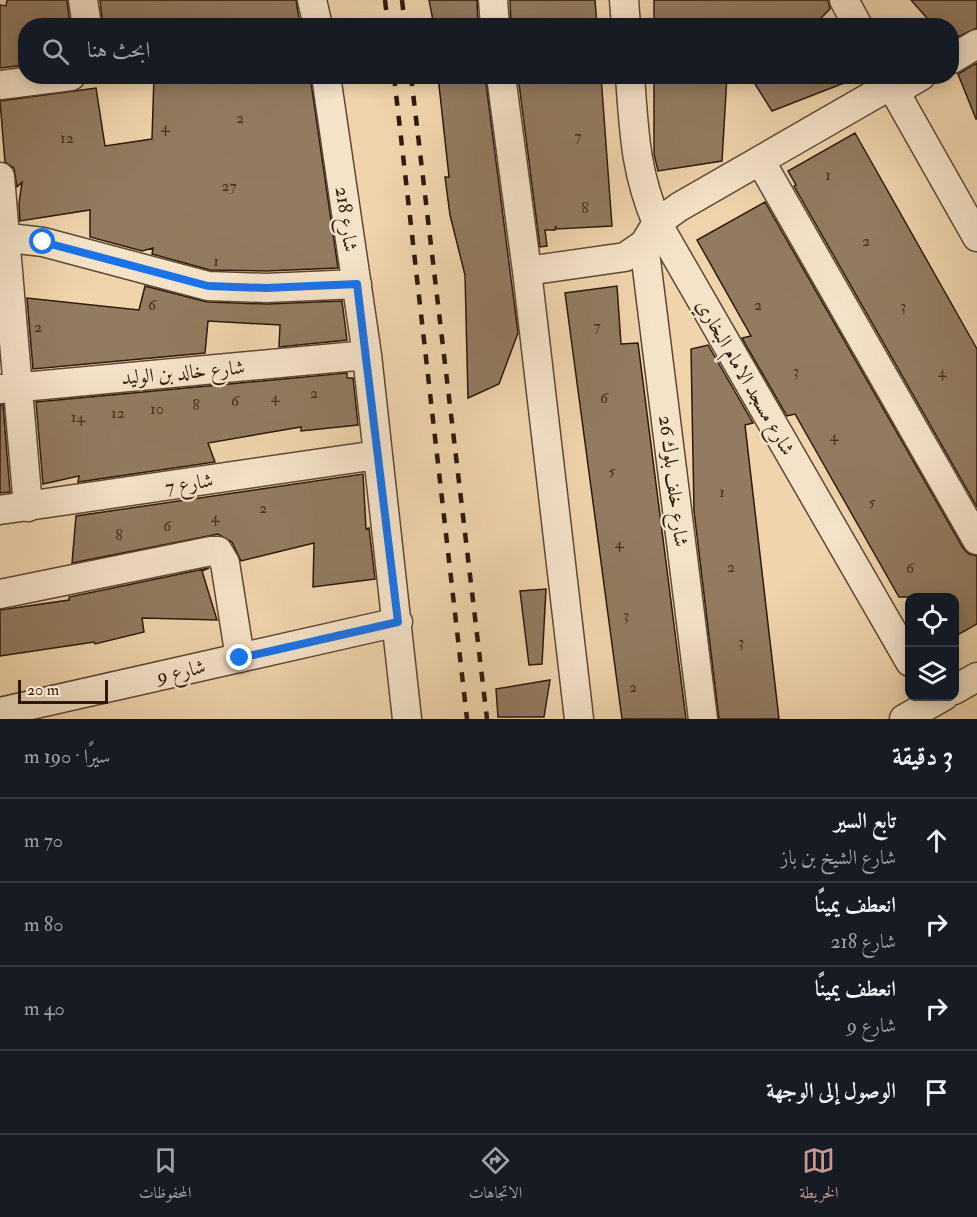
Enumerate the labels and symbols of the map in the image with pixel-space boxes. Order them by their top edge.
house number: 2 [236,108,244,128]
house number: 4 [161,117,171,137]
house number: 7 [574,126,582,146]
house number: 12 [60,128,74,148]
house number: 1 [825,165,831,185]
house number: 27 [221,176,237,196]
street label: شارع 218 [325,185,363,254]
house number: 8 [581,198,589,218]
route start [29,228,55,254]
house number: 2 [862,231,870,251]
house number: 1 [213,251,219,271]
house number: 6 [148,295,157,315]
street label: شارع مسجد الامام البخاري [686,295,800,462]
house number: 2 [754,295,762,315]
house number: 3 [900,296,906,316]
house number: 7 [593,316,601,336]
house number: 2 [34,317,42,337]
street label: شارع خالد بن الوليد [120,355,246,395]
house number: 3 [793,361,799,381]
house number: 4 [938,362,948,382]
house number: 2 [310,383,318,403]
house number: 4 [271,387,281,407]
house number: 6 [600,388,609,408]
house number: 6 [231,391,240,411]
house number: 8 [192,395,200,415]
house number: 10 [150,399,164,419]
house number: 12 [111,403,125,423]
house number: 14 [71,407,87,427]
street label: شارع خلف بلوك 26 [648,414,694,549]
house number: 4 [830,426,840,446]
house number: 5 [608,461,616,481]
street label: شارع 7 [163,467,216,505]
house number: 1 [719,482,725,502]
house number: 5 [868,492,876,512]
house number: 2 [259,498,267,518]
house number: 4 [211,507,221,527]
house number: 6 [163,516,172,536]
house number: 8 [115,525,123,545]
house number: 4 [615,533,625,553]
house number: 2 [727,557,735,577]
house number: 6 [906,558,915,578]
house number: 3 [623,605,629,625]
house number: 3 [738,632,744,652]
route end [226,644,252,670]
street label: شارع 9 [152,654,209,695]
scale bar [18,677,108,704]
house number: 2 [629,677,637,697]

